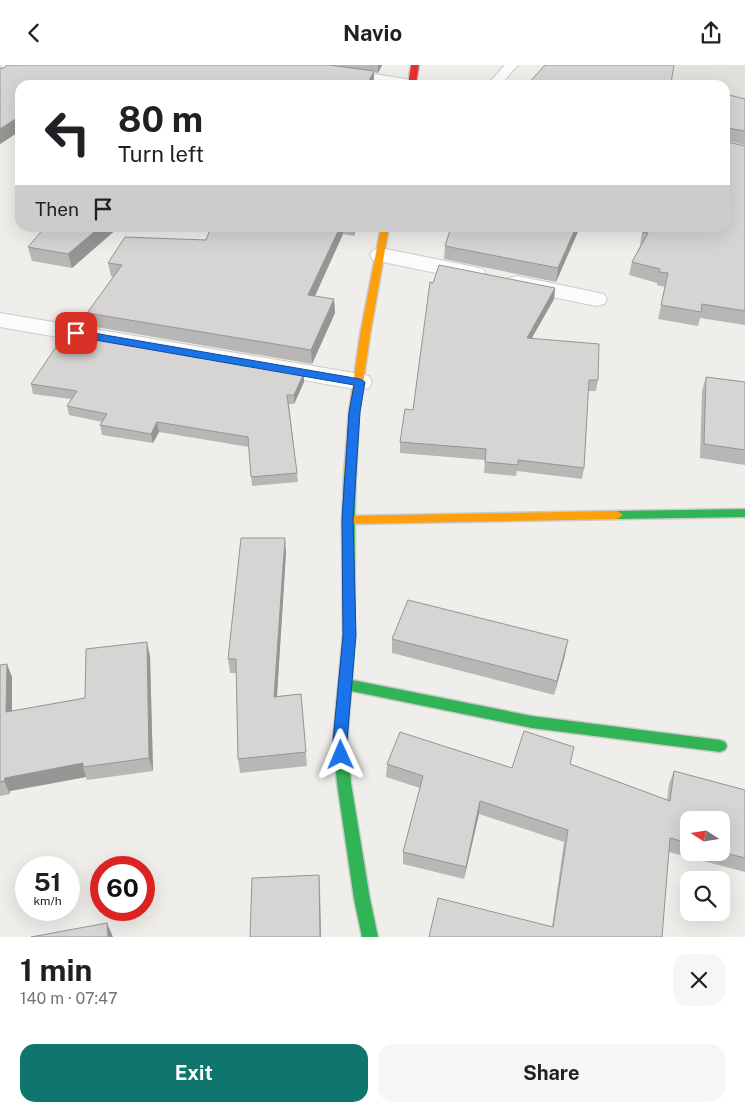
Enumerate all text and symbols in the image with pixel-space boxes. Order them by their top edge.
icon: back [20,19,48,47]
icon: share [697,19,725,47]
text: Navio [343,20,402,46]
text: 80 m [118,99,203,140]
icon: left [35,100,100,165]
text: Turn left [118,141,204,167]
icon: arrive [89,195,117,223]
text: Then [35,198,79,220]
pin [55,312,97,354]
icon: arrive [62,319,90,347]
position arrow [314,728,366,780]
north arrow [680,811,730,861]
map controls [680,811,730,921]
speed limit sign: 60 [90,856,155,921]
text: 51 [34,867,61,897]
button: search [680,871,730,921]
text: km/h [33,894,62,908]
text: 1 min [20,952,92,988]
button: close [673,954,725,1006]
text: 140 m · 07:47 [20,989,118,1008]
button: Exit [20,1044,368,1102]
button: Share [378,1044,725,1102]

